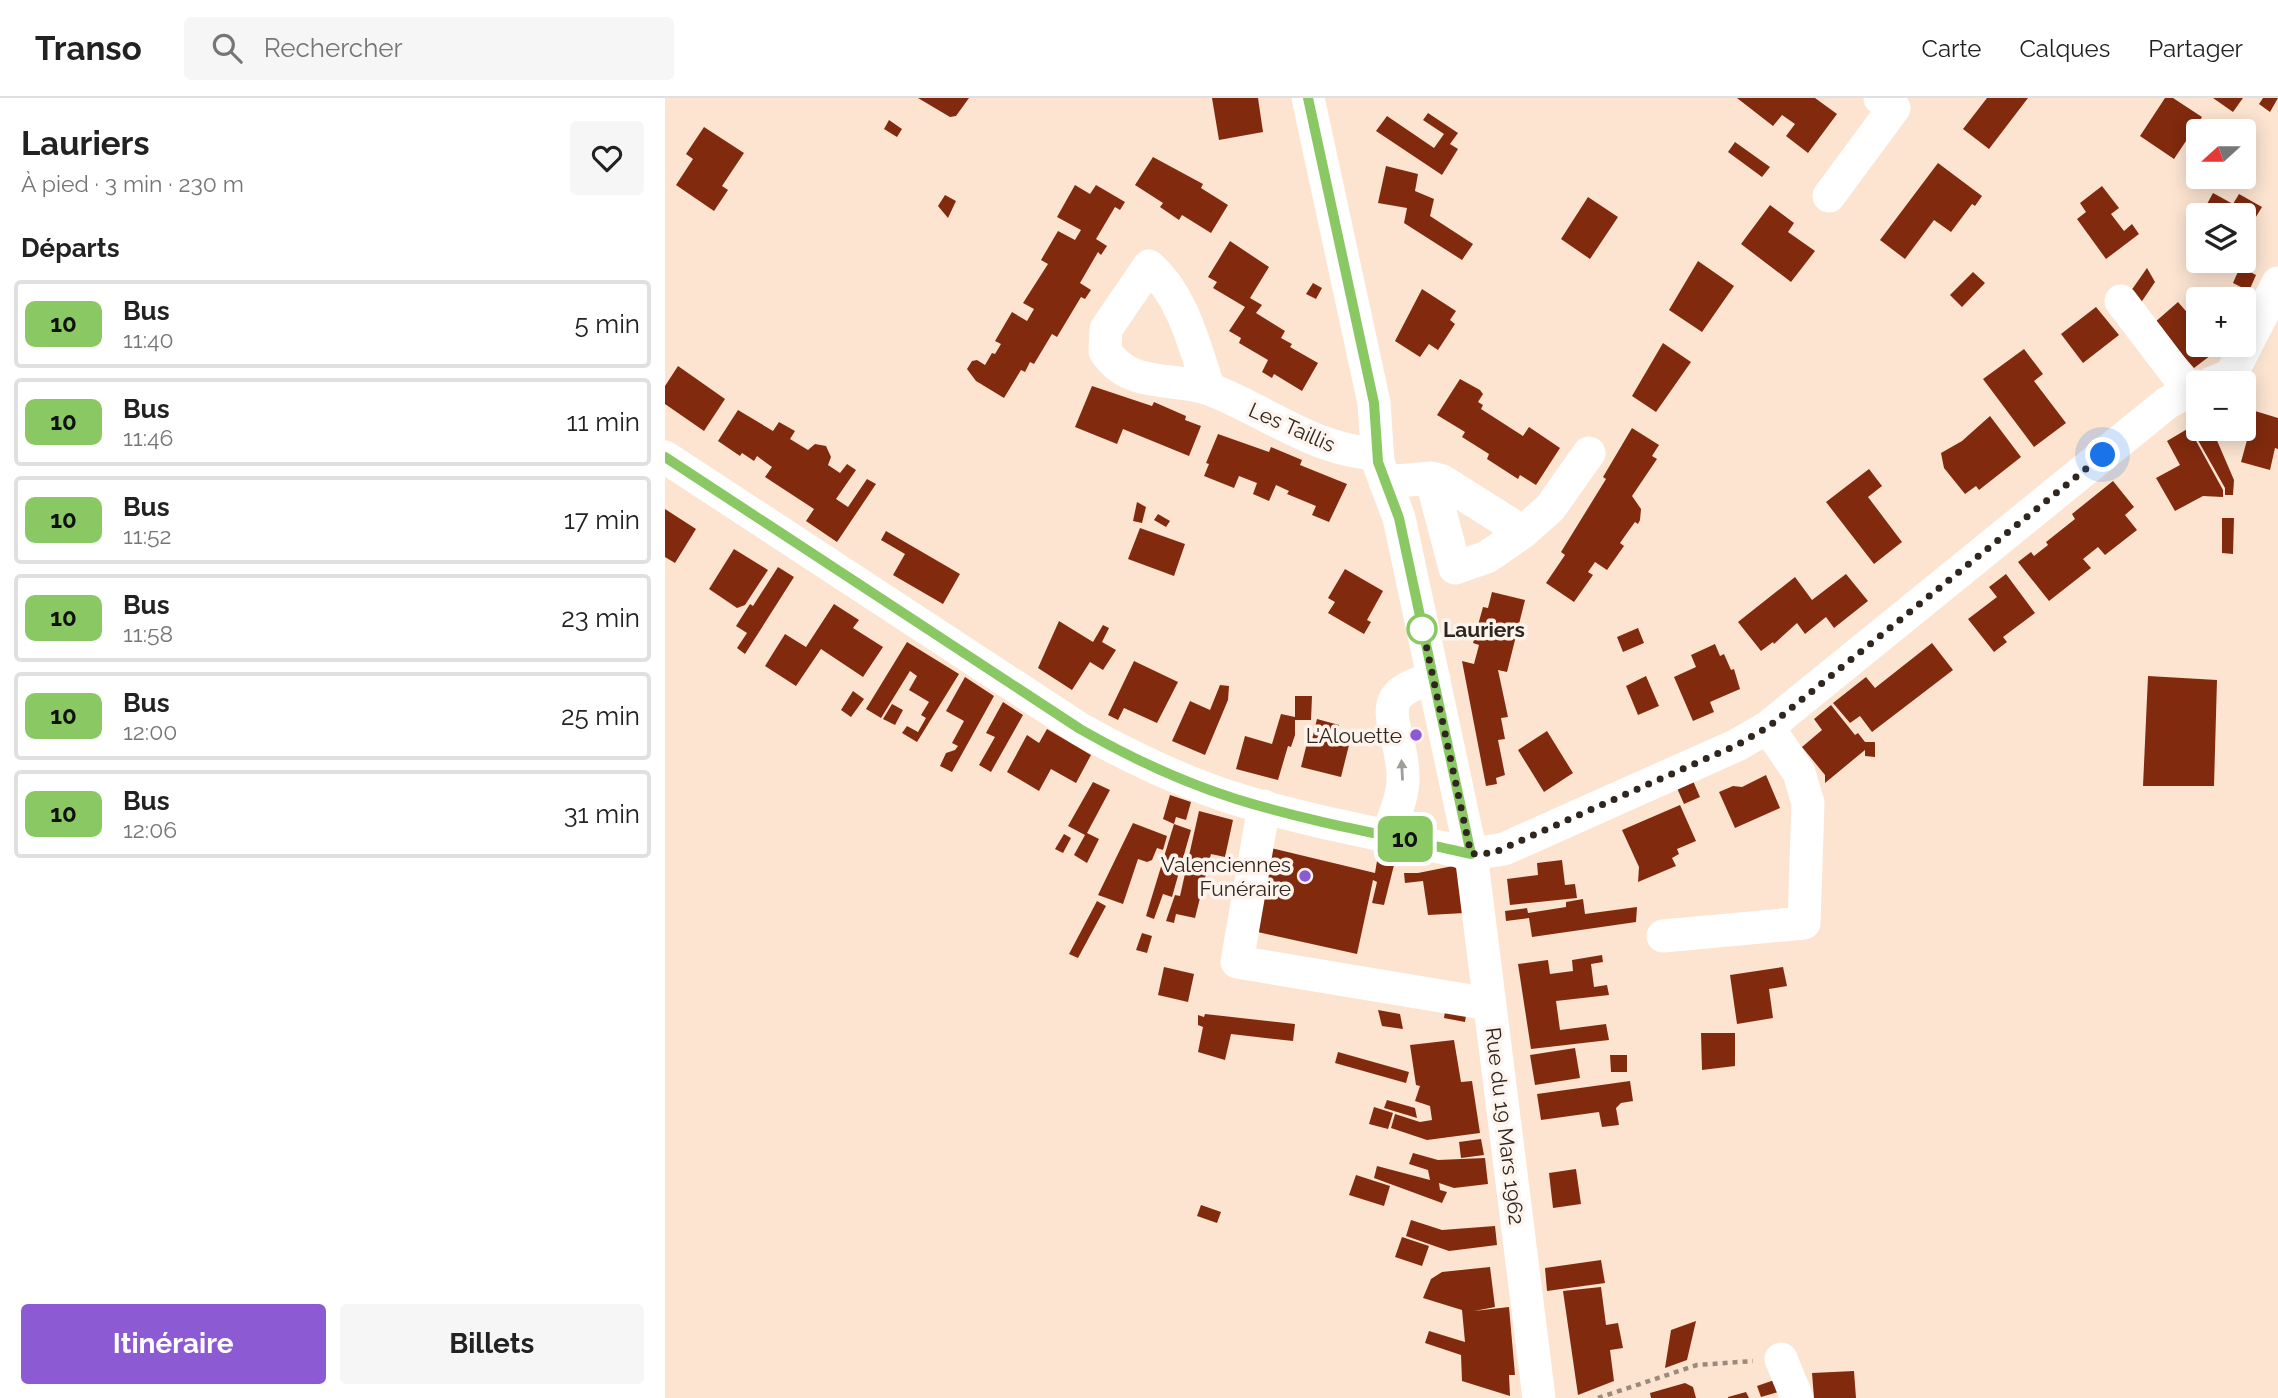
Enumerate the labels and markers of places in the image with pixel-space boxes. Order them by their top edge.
marker: Lauriers [1407,614,1437,644]
place label: Lauriers [1443,617,1525,642]
place label: L'Alouette [1306,723,1402,748]
marker: L'Alouette [1408,727,1424,743]
place label: Valenciennes Funéraire [1161,852,1291,901]
marker: Valenciennes Funéraire [1297,868,1313,884]

